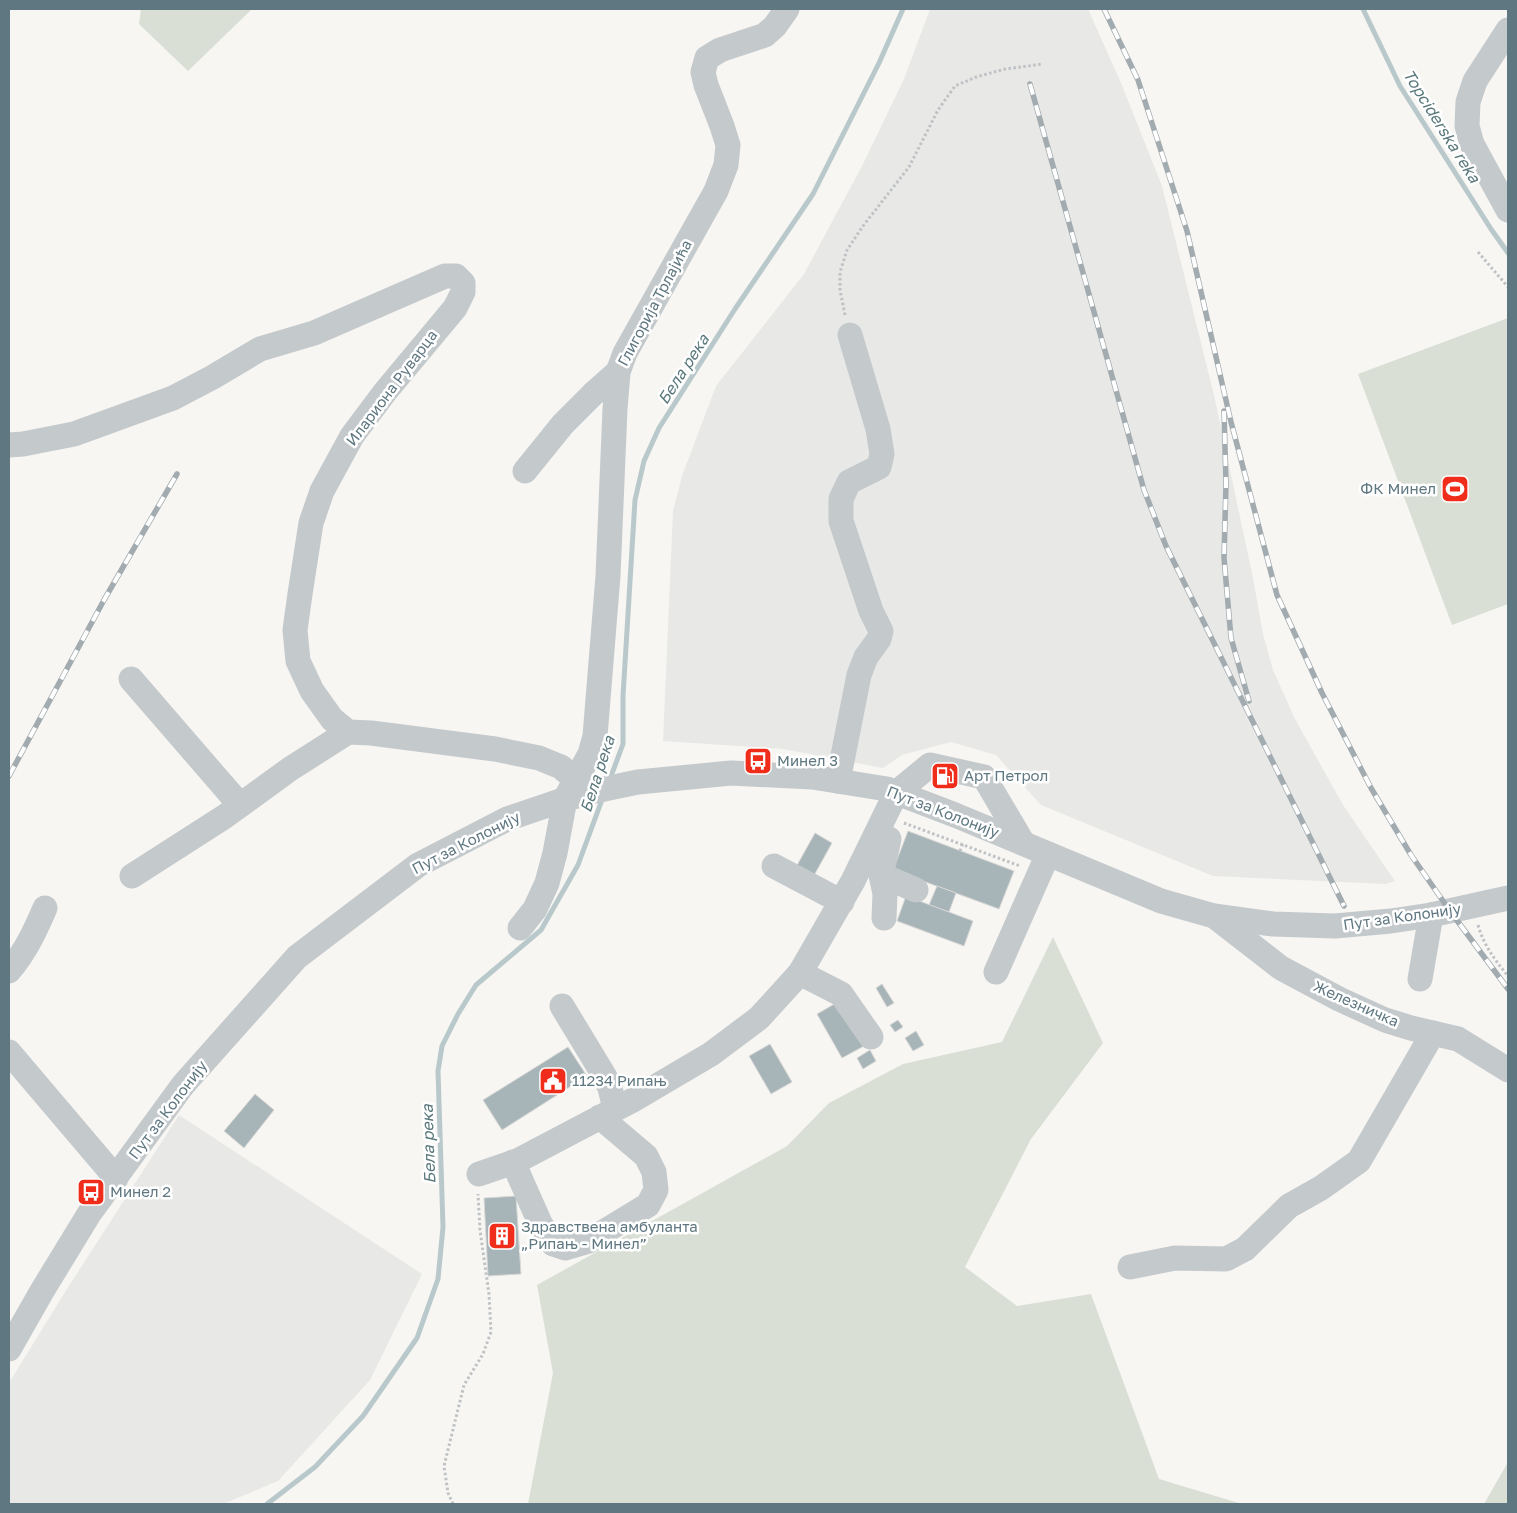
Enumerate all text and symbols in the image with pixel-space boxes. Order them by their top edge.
water label: Topciderska reka [1399,66,1485,187]
street label: Глигорија Трлајића [613,236,695,369]
street label: Илариона Руварца [342,326,441,449]
water label: Бела река [653,329,714,408]
sports icon: ФК Минел [1440,474,1470,504]
place label: ФК Минел [1360,479,1436,497]
water label: Бела река [575,732,619,815]
bus stop icon: Минел 3 [743,746,773,776]
place label: Минел 3 [777,751,838,769]
fuel station icon: Арт Петрол [930,761,960,791]
place label: Арт Петрол [964,766,1048,784]
street label: Пут за Колонију [885,781,1003,841]
street label: Пут за Колонију [409,807,523,877]
street label: Пут за Колонију [1342,899,1462,933]
street label: Железничка [1311,976,1402,1030]
street label: Пут за Колонију [124,1056,210,1162]
public building icon: 11234 Рипањ [538,1066,568,1096]
place label: 11234 Рипањ [572,1071,667,1089]
water label: Бела река [417,1103,439,1184]
bus stop icon: Минел 2 [76,1177,106,1207]
place label: Минел 2 [110,1182,171,1200]
place label: Здравствена амбуланта „Рипањ - Минел” [521,1217,698,1252]
building icon: Здравствена амбуланта „Рипањ - Минел” [487,1221,517,1251]

